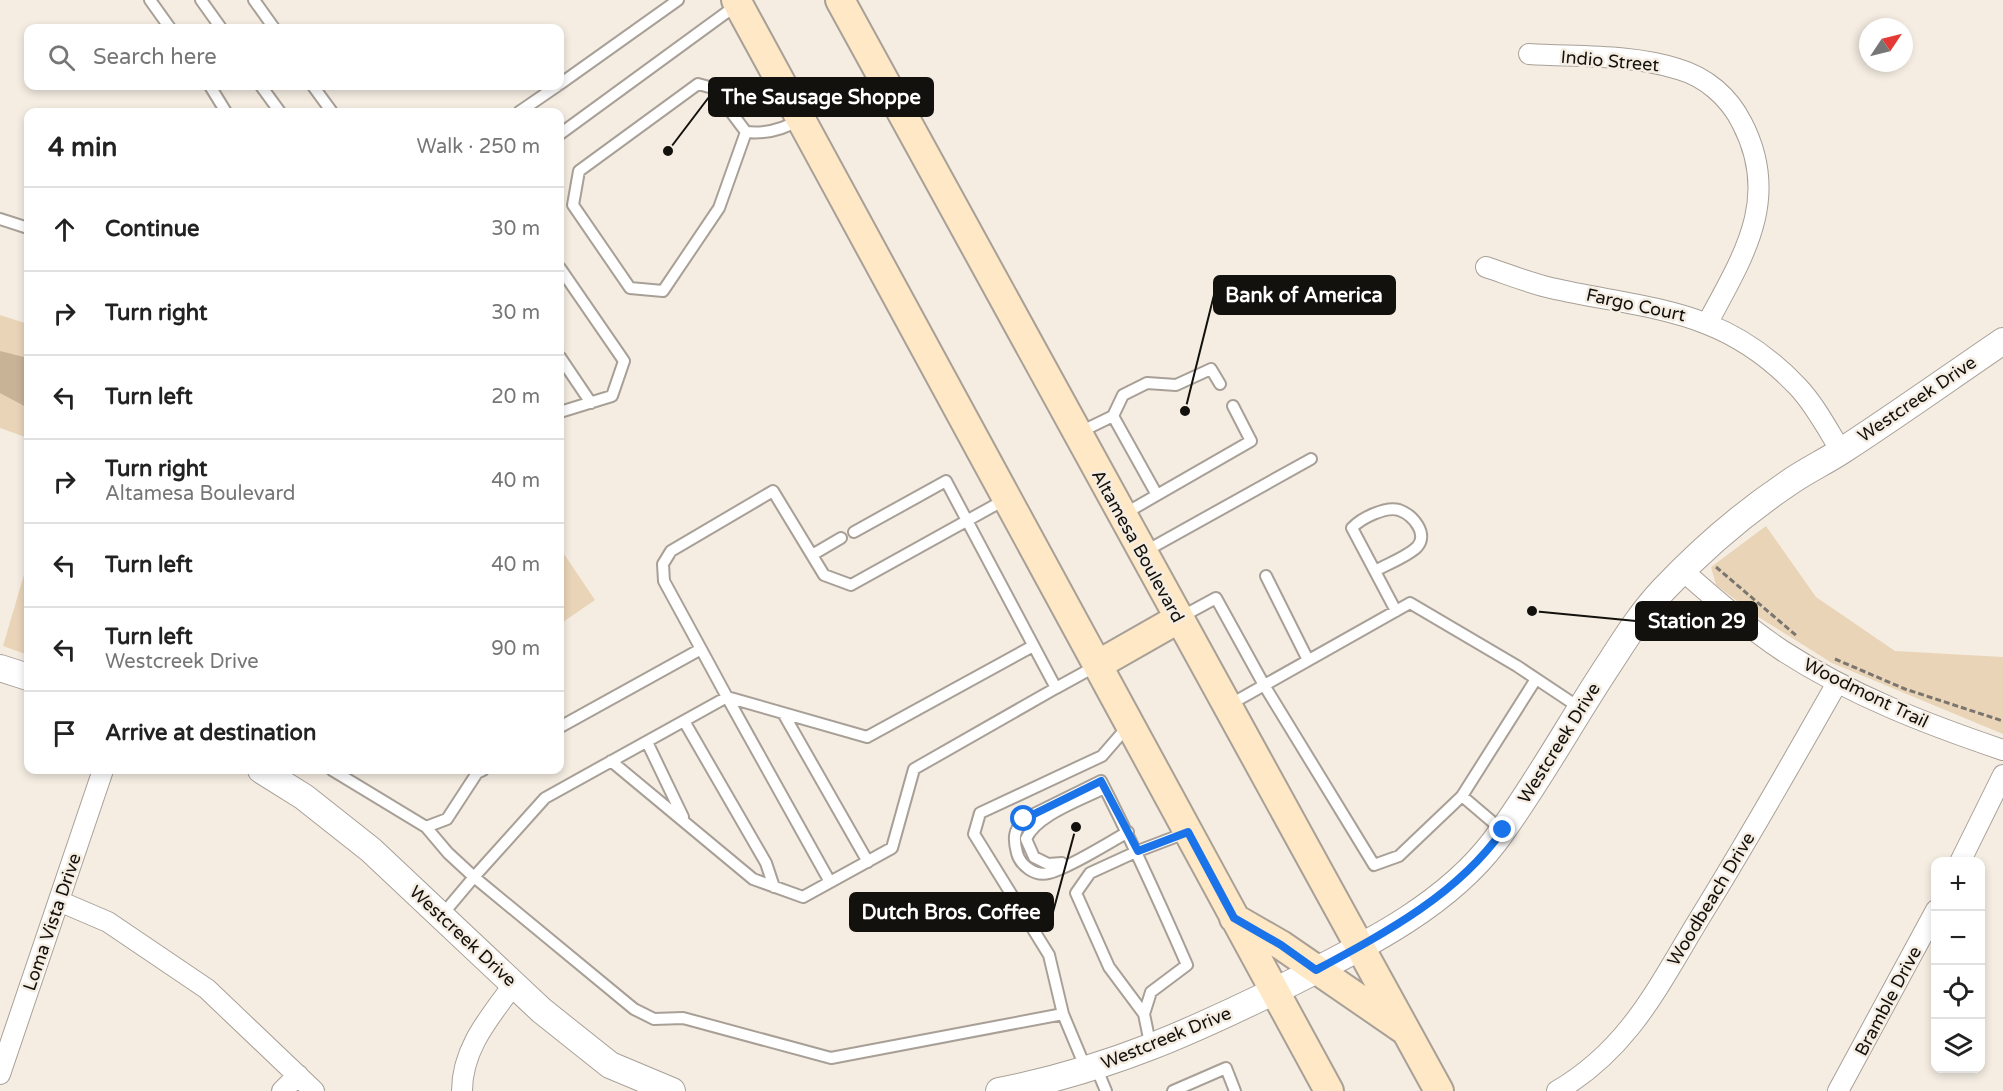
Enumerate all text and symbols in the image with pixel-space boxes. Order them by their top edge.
north arrow [1859,18,1913,72]
search box [24,24,564,90]
icon: search [45,41,78,74]
text: Search here [93,44,217,70]
street label: Indio Street [1560,46,1660,76]
callout: The Sausage Shoppe [709,78,933,116]
text: The Sausage Shoppe [720,86,921,110]
text: 4 min [48,132,117,163]
text: Walk · 250 m [417,135,540,159]
icon: ahead [48,213,81,246]
text: Continue [105,216,200,242]
text: 30 m [491,217,540,241]
callout: Bank of America [1214,276,1395,314]
text: Bank of America [1225,284,1383,308]
street label: Fargo Court [1584,284,1688,326]
icon: right [48,297,81,330]
text: Turn right [105,300,207,326]
text: 30 m [491,301,540,325]
street label: Westcreek Drive [1854,351,1980,447]
icon: left [48,381,81,414]
text: Turn left [105,384,193,410]
text: 20 m [491,385,540,409]
text: Turn right [105,456,207,482]
icon: right [48,465,81,498]
street label: Altamesa Boulevard [1087,466,1189,626]
text: 40 m [491,469,540,493]
text: Altamesa Boulevard [105,482,295,506]
icon: left [48,549,81,582]
text: Turn left [105,552,193,578]
text: 40 m [491,553,540,577]
callout: Station 29 [1636,602,1757,640]
text: Station 29 [1648,610,1746,634]
text: Turn left [105,624,193,650]
icon: left [48,633,81,666]
text: 90 m [491,637,540,661]
text: Westcreek Drive [105,650,259,674]
street label: Woodmont Trail [1800,653,1932,733]
street label: Westcreek Drive [1513,679,1605,807]
icon: arrive [48,717,81,750]
text: Arrive at destination [105,720,316,746]
route start [1010,805,1036,831]
route end [1489,816,1515,842]
street label: Woodbeach Drive [1662,828,1760,970]
street label: Loma Vista Drive [18,850,86,994]
map controls [1931,857,1985,1073]
button: + [1931,857,1985,911]
street label: Westcreek Drive [405,881,521,991]
callout: Dutch Bros. Coffee [850,893,1053,931]
text: Dutch Bros. Coffee [862,901,1041,925]
button: − [1931,911,1985,965]
street label: Bramble Drive [1850,942,1926,1060]
button: locate [1931,965,1985,1019]
street label: Westcreek Drive [1098,1002,1234,1074]
button: layers [1931,1019,1985,1073]

